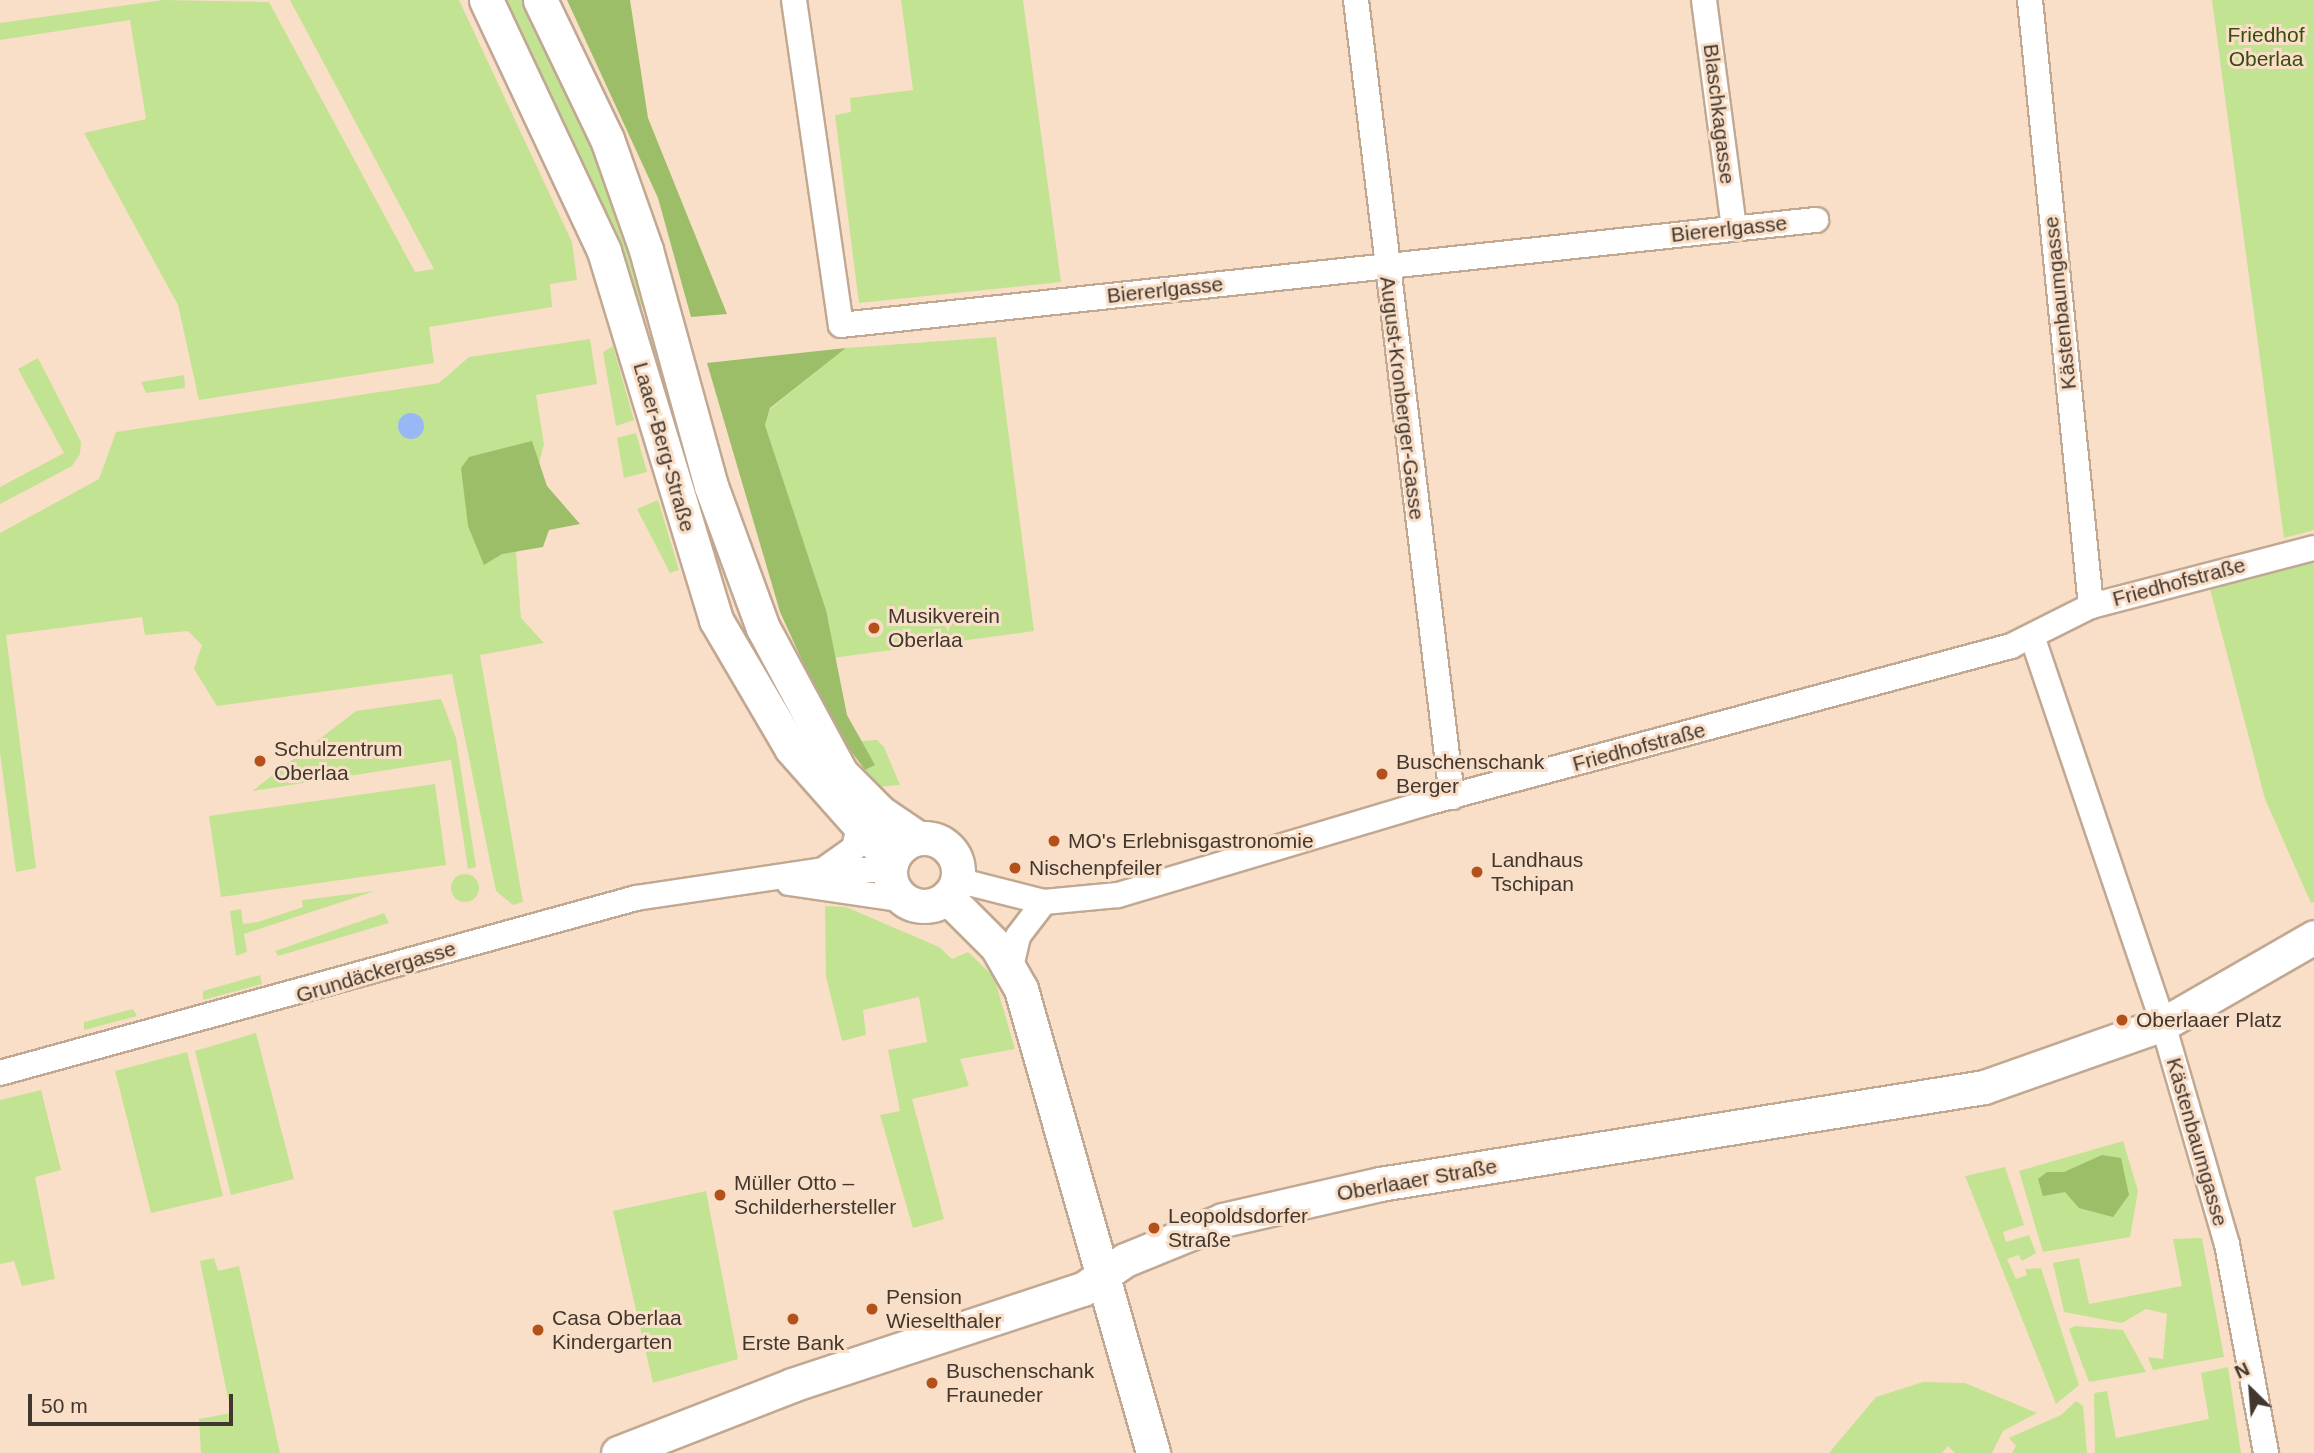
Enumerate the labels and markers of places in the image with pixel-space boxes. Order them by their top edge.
place label: Musikverein Oberlaa [888,603,1000,653]
marker: Musikverein Oberlaa [866,620,882,636]
place label: Schulzentrum Oberlaa [274,736,402,786]
place label: Buschenschank Berger [1396,749,1544,799]
marker: Schulzentrum Oberlaa [252,753,268,769]
marker: Buschenschank Berger [1374,766,1390,782]
place label: MO's Erlebnisgastronomie [1068,828,1314,854]
marker: MO's Erlebnisgastronomie [1046,833,1062,849]
place label: Landhaus Tschipan [1491,847,1583,897]
place label: Nischenpfeiler [1029,855,1162,881]
marker: Nischenpfeiler [1007,860,1023,876]
marker: Landhaus Tschipan [1469,864,1485,880]
place label: Oberlaaer Platz [2136,1007,2282,1033]
marker: Oberlaaer Platz [2114,1012,2130,1028]
place label: Müller Otto – Schilderhersteller [734,1170,896,1220]
marker: Müller Otto – Schilderhersteller [712,1187,728,1203]
place label: Leopoldsdorfer Straße [1168,1203,1308,1253]
marker: Leopoldsdorfer Straße [1146,1220,1162,1236]
place label: Pension Wieselthaler [886,1284,1002,1334]
marker: Pension Wieselthaler [864,1301,880,1317]
place label: Casa Oberlaa Kindergarten [552,1305,682,1355]
marker: Erste Bank [785,1311,801,1327]
marker: Casa Oberlaa Kindergarten [530,1322,546,1338]
place label: Erste Bank [742,1330,844,1356]
place label: Buschenschank Frauneder [946,1358,1094,1408]
marker: Buschenschank Frauneder [924,1375,940,1391]

